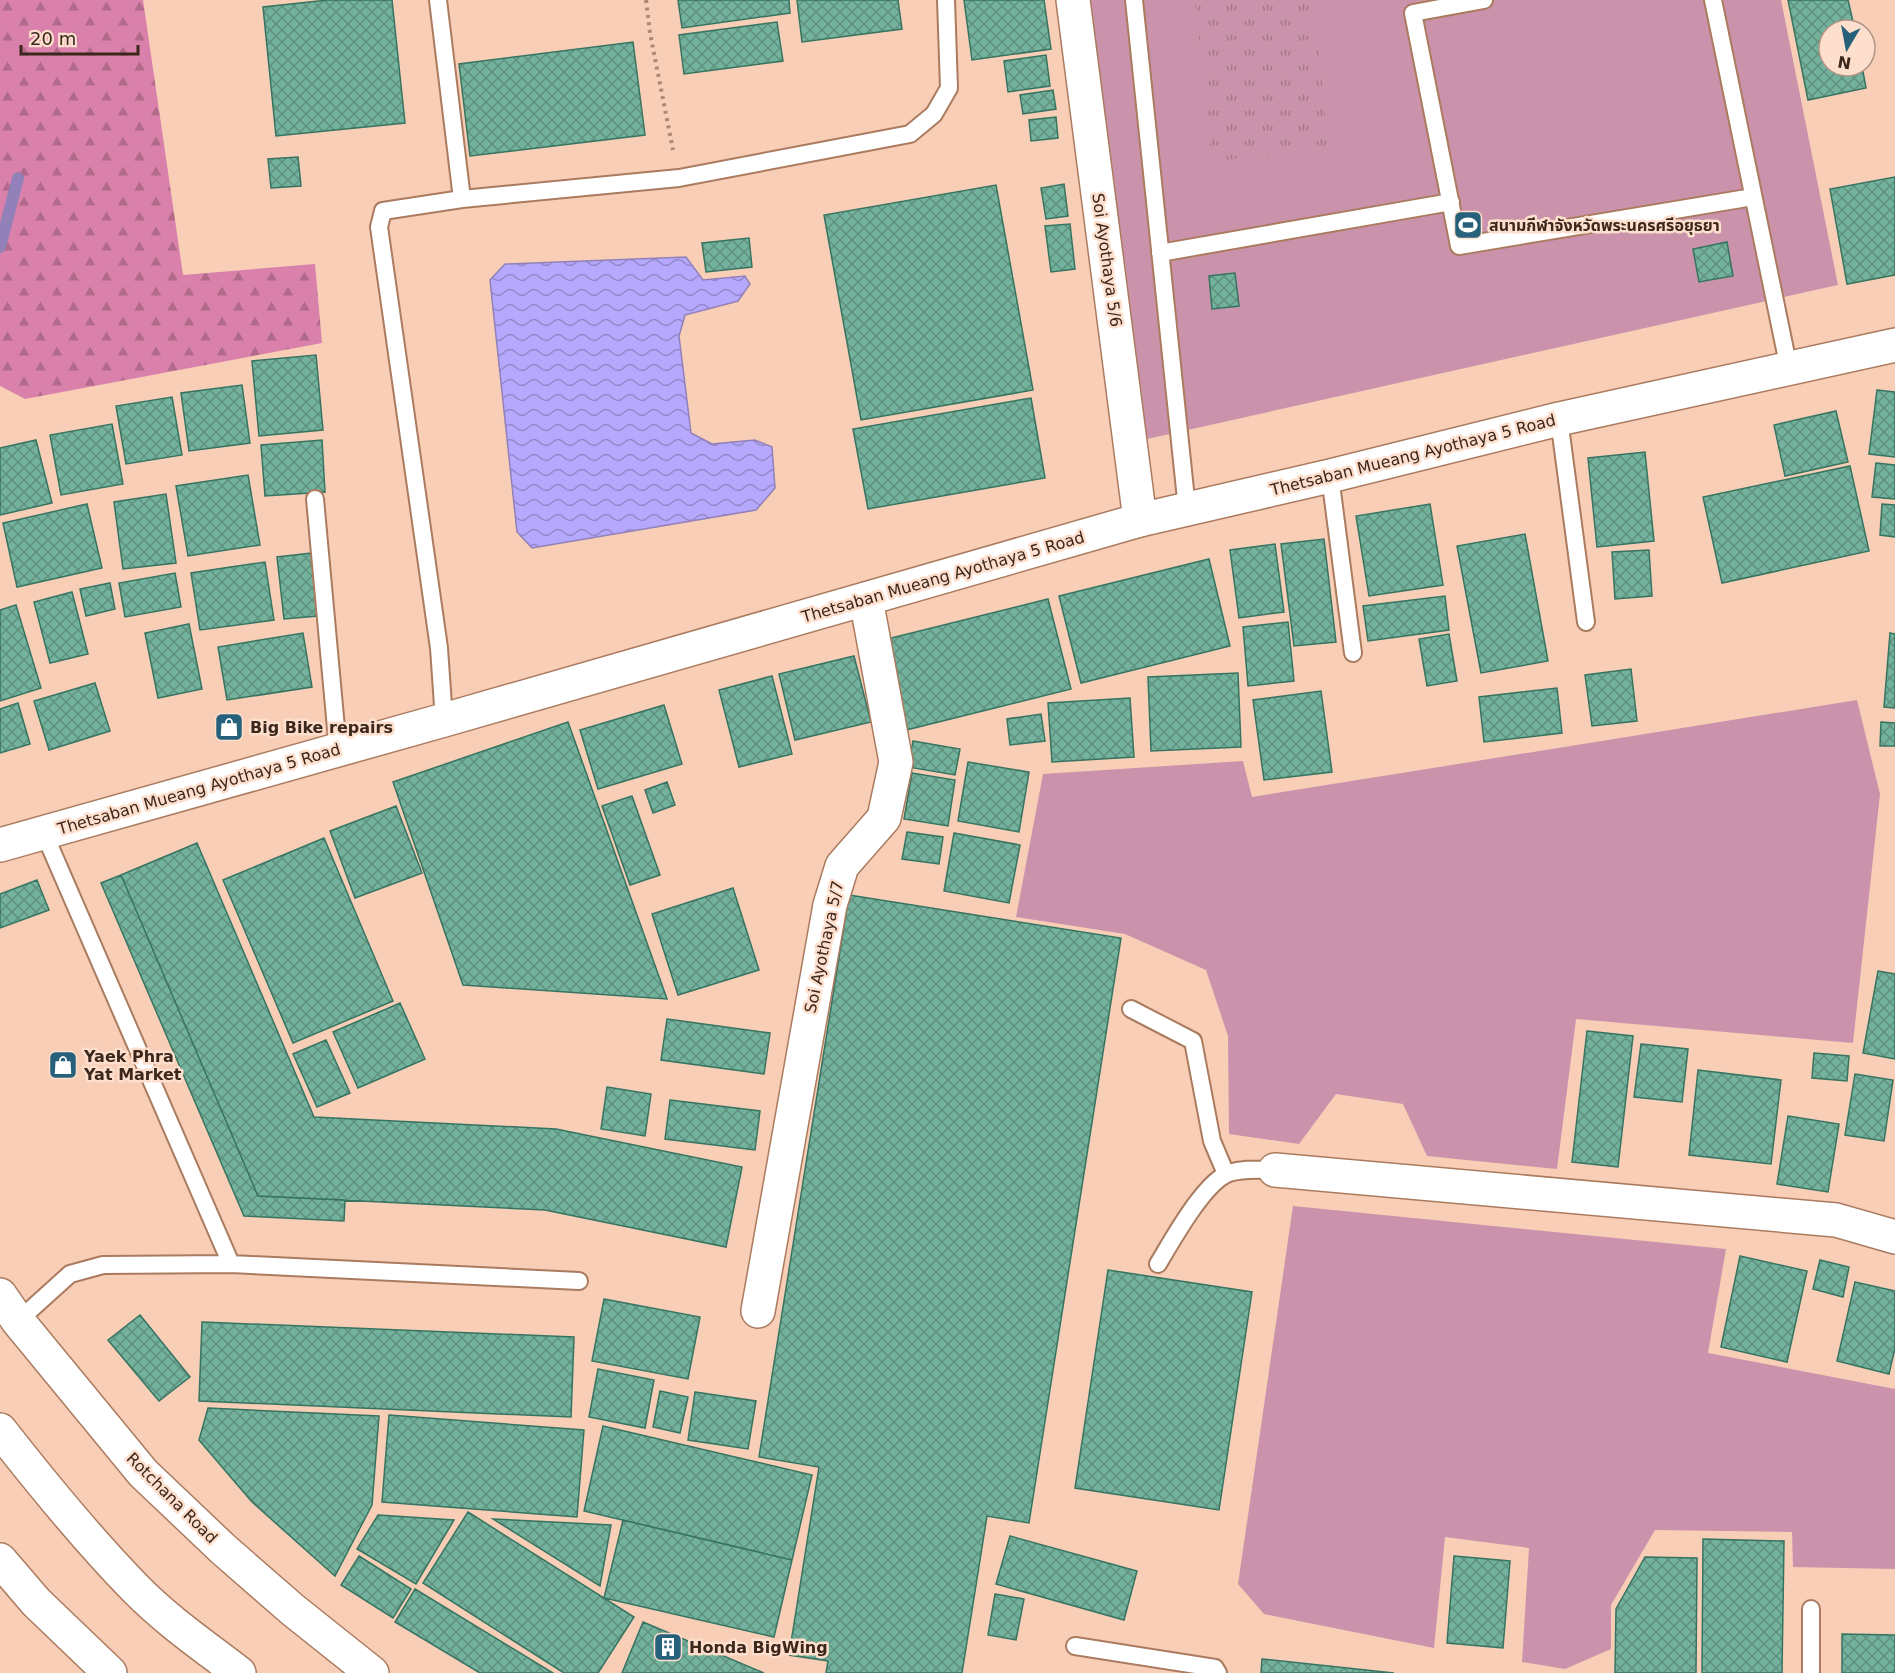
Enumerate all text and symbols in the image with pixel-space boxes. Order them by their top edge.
scale bar [21,18,138,56]
north arrow [1817,18,1877,78]
text: 20 m [30,28,76,49]
text: N [1836,52,1853,73]
street label: Soi Ayothaya 5/6 [1088,192,1126,328]
sports icon: สนามกีฬาจังหวัดพระนครศรีอยุธยา [1452,209,1484,241]
place label: สนามกีฬาจังหวัดพระนครศรีอยุธยา [1489,216,1720,235]
street label: Thetsaban Mueang Ayothaya 5 Road [1267,410,1558,500]
street label: Thetsaban Mueang Ayothaya 5 Road [798,527,1087,627]
shop icon: Big Bike repairs [213,711,245,743]
place label: Big Bike repairs [250,718,393,737]
street label: Thetsaban Mueang Ayothaya 5 Road [54,739,343,839]
street label: Soi Ayothaya 5/7 [801,879,847,1015]
place label: Yaek Phra Yat Market [83,1047,182,1084]
shop icon: Yaek Phra Yat Market [47,1049,79,1081]
street label: Rotchana Road [123,1449,221,1547]
building icon: Honda BigWing [652,1631,684,1663]
place label: Honda BigWing [689,1638,828,1657]

